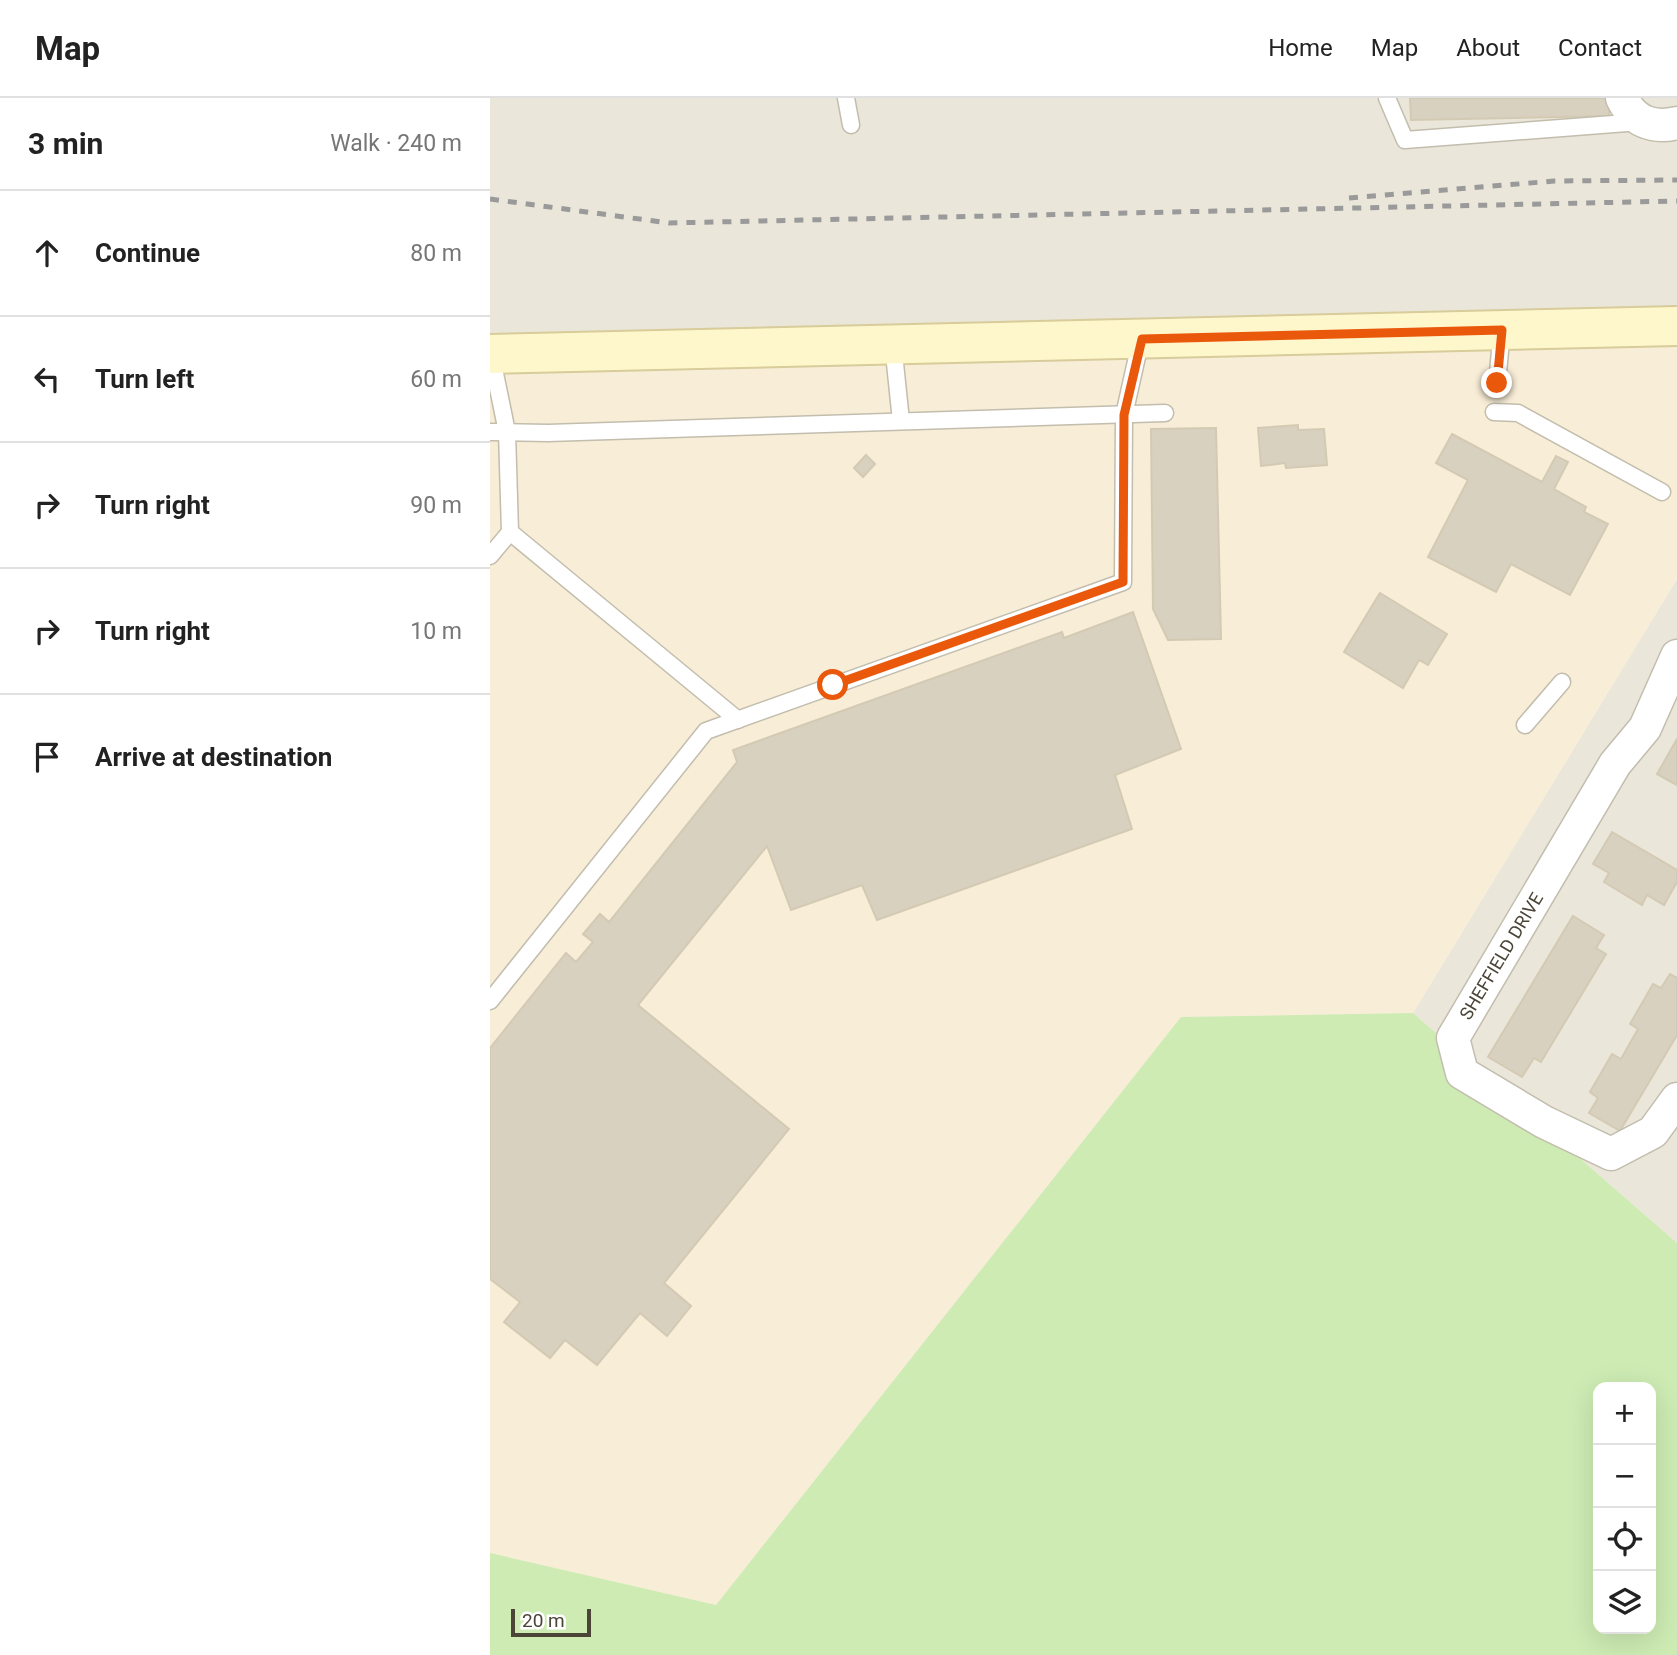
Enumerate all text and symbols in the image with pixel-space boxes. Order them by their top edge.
text: Map [35,29,100,68]
text: Home [1268,34,1333,62]
text: Map [1371,34,1418,62]
text: About [1456,34,1520,62]
text: Contact [1558,34,1642,62]
text: 3 min [28,126,103,161]
text: Walk · 240 m [330,130,462,157]
icon: ahead [28,234,66,272]
text: Continue [95,238,200,268]
text: 80 m [410,240,462,267]
icon: left [28,360,66,398]
text: Turn left [95,364,194,394]
text: 60 m [410,366,462,393]
route end [1481,367,1512,398]
icon: right [28,486,66,524]
text: Turn right [95,490,210,520]
text: 90 m [410,492,462,519]
icon: right [28,612,66,650]
text: Turn right [95,616,210,646]
text: 10 m [410,618,462,645]
route start [817,669,848,700]
icon: arrive [28,738,66,776]
text: Arrive at destination [95,742,332,772]
street label: SHEFFIELD DRIVE [1455,889,1547,1023]
map controls [1593,1382,1656,1634]
button: + [1593,1382,1656,1445]
button: − [1593,1445,1656,1508]
button: locate [1593,1508,1656,1571]
button: layers [1593,1571,1656,1634]
scale bar [511,1606,592,1638]
text: 20 m [522,1609,565,1632]

